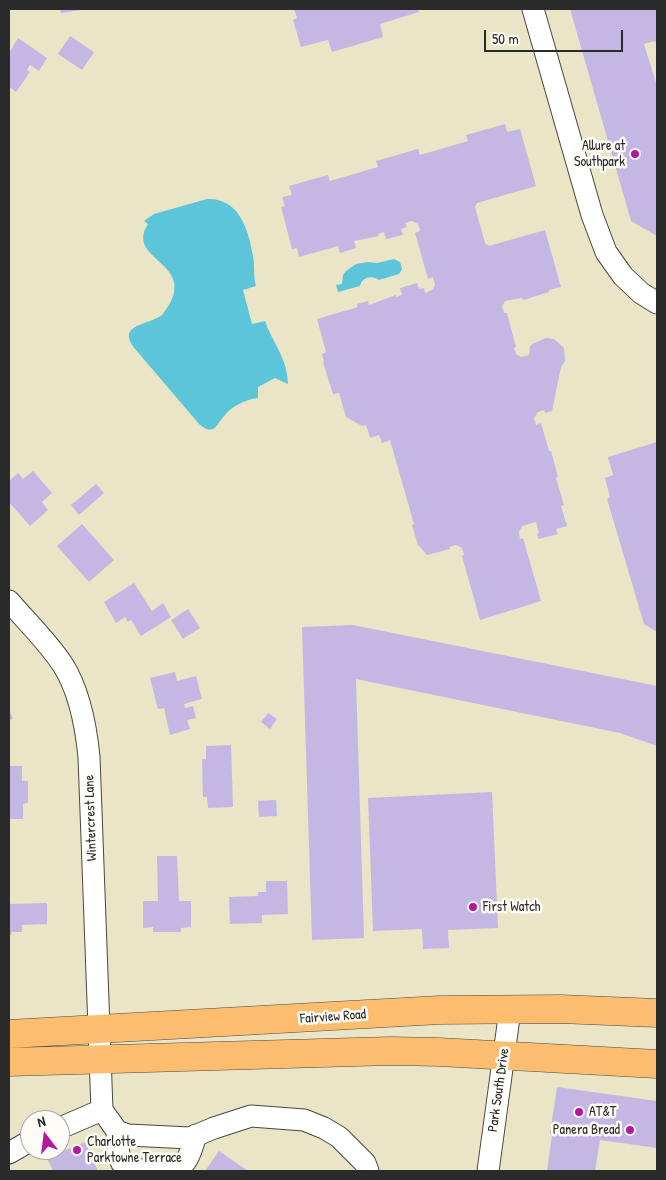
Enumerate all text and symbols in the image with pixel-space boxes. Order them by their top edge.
scale bar [486,20,625,52]
text: 50 m [492,28,519,49]
place label: Allure at Southpark [574,138,625,170]
marker: Allure at Southpark [629,148,641,160]
street label: Wintercrest Lane [81,775,101,861]
place label: First Watch [483,899,540,915]
marker: First Watch [467,901,479,913]
street label: Fairview Road [299,1006,367,1028]
street label: Park South Drive [485,1047,513,1133]
place label: AT&T [589,1104,616,1120]
marker: AT&T [573,1106,585,1118]
north arrow [20,1110,70,1160]
text: N [35,1111,47,1131]
place label: Panera Bread [553,1122,620,1138]
marker: Panera Bread [624,1124,636,1136]
place label: Charlotte Parktowne Terrace [87,1134,182,1166]
marker: Charlotte Parktowne Terrace [71,1144,83,1156]

